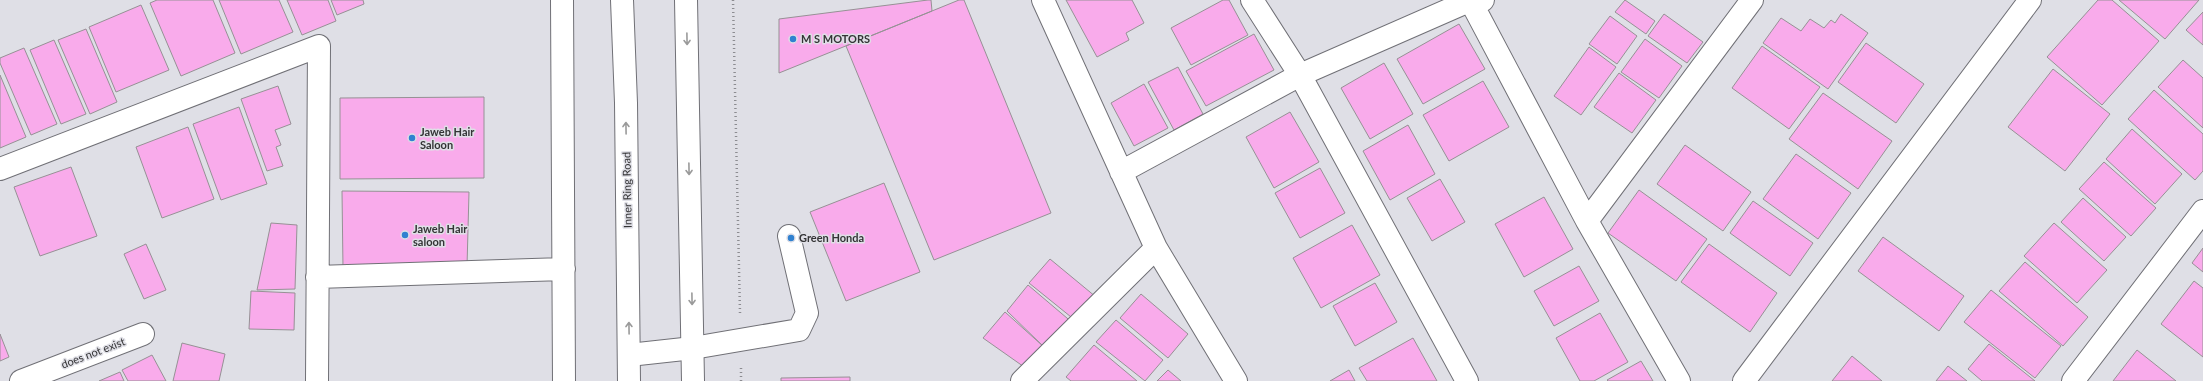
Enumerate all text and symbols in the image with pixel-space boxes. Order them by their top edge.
one-way arrow [683,32,691,45]
place label: M S MOTORS [801,32,870,45]
marker: M S MOTORS [788,34,798,44]
one-way arrow [622,122,630,135]
place label: Jaweb Hair Saloon [420,125,475,151]
marker: Jaweb Hair Saloon [407,133,417,143]
street label: Inner Ring Road [619,152,634,228]
one-way arrow [686,162,693,175]
place label: Jaweb Hair saloon [413,222,468,248]
marker: Jaweb Hair saloon [400,230,410,240]
place label: Green Honda [799,231,864,244]
marker: Green Honda [786,233,796,243]
one-way arrow [688,292,696,305]
one-way arrow [625,322,633,335]
street label: does not exist [59,334,127,371]

